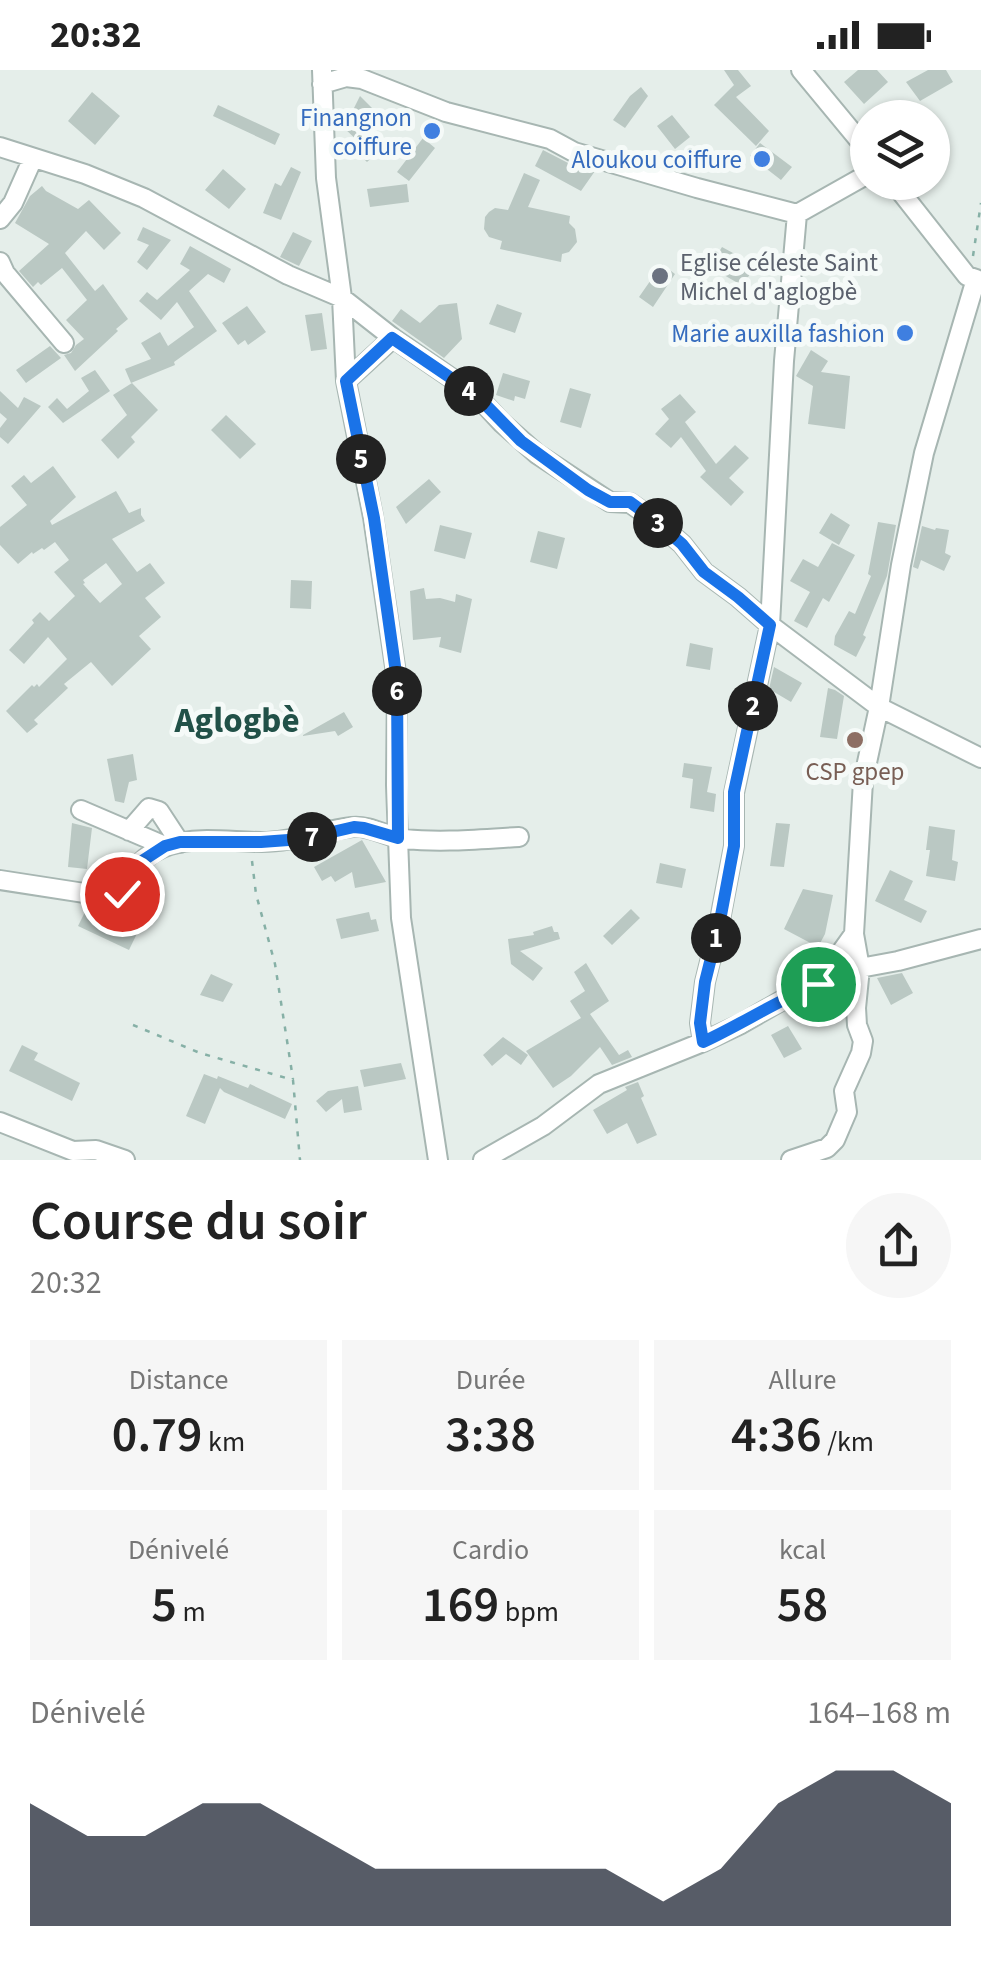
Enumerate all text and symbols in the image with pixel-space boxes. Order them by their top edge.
text: 20:32 [50,8,142,62]
place label: Finangnon coiffure [300,100,412,165]
map controls [850,100,950,200]
button: layers [850,100,950,200]
marker: Finangnon coiffure [421,120,443,142]
place label: Aloukou coiffure [571,142,742,178]
marker: Aloukou coiffure [751,148,773,170]
place label: Eglise céleste Saint Michel d'aglogbè [680,245,878,310]
marker: Eglise céleste Saint Michel d'aglogbè [649,265,671,287]
place label: Marie auxilla fashion [671,316,885,352]
marker: Marie auxilla fashion [894,322,916,344]
pin: 4 [444,366,494,416]
text: 4 [462,371,476,411]
pin: 5 [336,434,386,484]
text: 5 [354,439,368,479]
pin: 3 [633,498,683,548]
text: 3 [651,503,665,543]
pin: 6 [372,666,422,716]
text: 6 [390,671,404,711]
pin: 2 [728,681,778,731]
text: 2 [746,686,760,726]
district label: Aglogbè [173,696,300,746]
marker: CSP gpep [844,729,866,751]
place label: CSP gpep [806,754,904,790]
pin: 7 [287,812,337,862]
text: 7 [305,817,319,857]
pin [80,852,165,937]
icon: check [95,867,150,922]
pin: 1 [691,913,741,963]
text: 1 [709,918,723,958]
pin [776,942,861,1027]
icon: arrive [791,957,846,1012]
text: Course du soir [30,1183,367,1261]
button: share [846,1193,951,1298]
text: 20:32 [30,1260,102,1306]
text: Distance [129,1360,228,1400]
text: Durée [456,1360,525,1400]
text: Allure [768,1360,837,1400]
text: 0.79 [112,1400,203,1471]
text: 3:38 [445,1400,536,1471]
text: 4:36 [731,1400,822,1471]
text: km [203,1422,245,1462]
text: /km [822,1422,874,1462]
text: Dénivelé [128,1530,229,1570]
text: Cardio [452,1530,529,1570]
text: kcal [779,1530,826,1570]
text: 5 [151,1570,177,1641]
text: 169 [422,1570,499,1641]
text: 58 [777,1570,828,1641]
text: m [177,1592,206,1632]
text: bpm [499,1592,559,1632]
text: Dénivelé [30,1690,146,1736]
text: 164–168 m [807,1690,951,1736]

